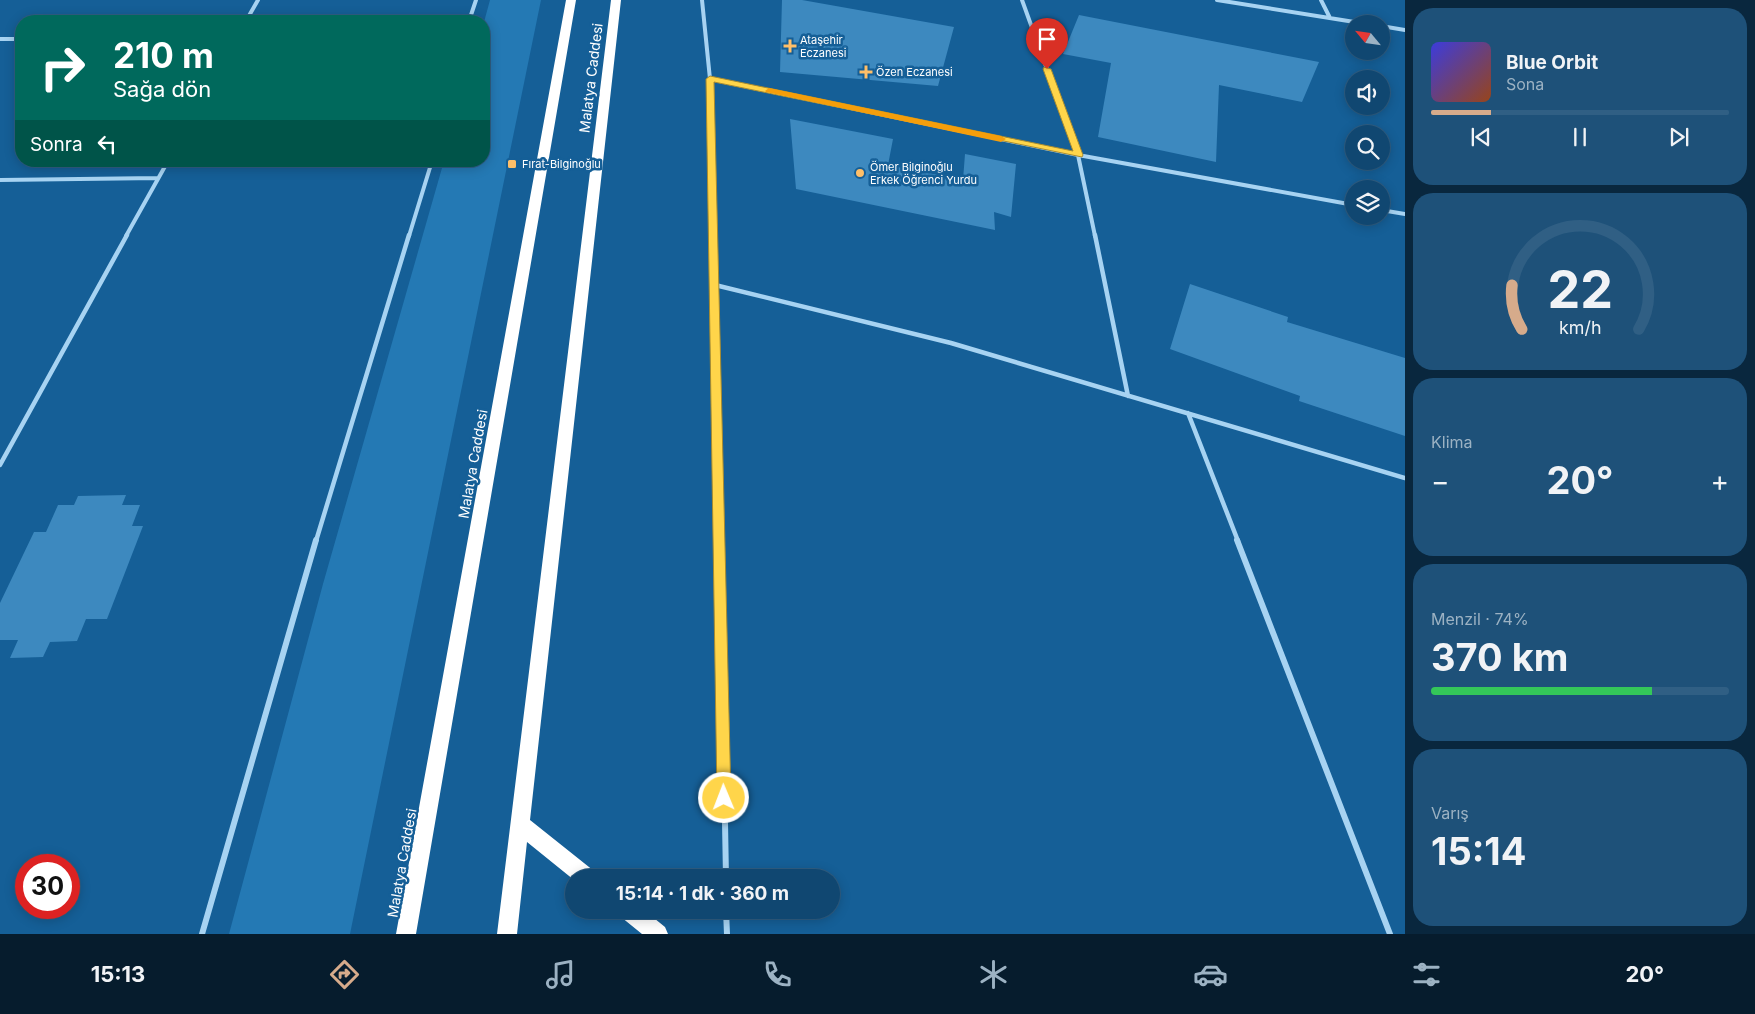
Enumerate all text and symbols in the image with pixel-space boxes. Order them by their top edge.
north arrow [1345,15,1390,60]
map controls [1345,15,1390,225]
pin [1026,18,1068,69]
street label: Malatya Caddesi [575,22,606,134]
icon: arrive [1033,25,1061,53]
place label: Ataşehir Eczanesi [800,33,846,60]
text: 210 m [113,34,214,76]
icon: right [30,35,95,100]
marker: Ataşehir Eczanesi [784,40,796,52]
text: Blue Orbit [1506,51,1598,74]
place label: Özen Eczanesi [876,65,953,79]
marker: Özen Eczanesi [860,66,872,78]
button: sound [1345,70,1390,115]
text: Sona [1506,74,1544,94]
text: Sağa dön [113,76,211,102]
icon: previous [1467,123,1495,151]
icon: pause [1566,123,1594,151]
icon: next [1665,123,1693,151]
button: search [1345,125,1390,170]
icon: left [93,130,121,158]
text: Sonra [30,133,83,156]
place label: Fırat-Bilginoğlu [522,157,601,171]
marker: Fırat-Bilginoğlu [506,158,518,170]
place label: Ömer Bilginoğlu Erkek Öğrenci Yurdu [870,160,977,187]
marker: Ömer Bilginoğlu Erkek Öğrenci Yurdu [854,167,866,179]
button: layers [1345,180,1390,225]
text: 22 [1547,258,1613,321]
text: km/h [1559,317,1601,338]
street label: Malatya Caddesi [455,408,490,520]
text: Klima [1431,432,1473,452]
text: 20° [1546,457,1614,503]
text: − [1431,464,1450,498]
text: + [1710,464,1729,498]
text: Menzil · 74% [1431,609,1529,629]
text: 370 km [1431,634,1568,680]
position arrow [697,771,749,823]
text: Varış [1431,803,1469,823]
street label: Malatya Caddesi [384,807,419,919]
text: 15:14 [1431,828,1526,874]
speed limit sign: 30 [15,854,80,919]
text: 15:14 · 1 dk · 360 m [616,882,789,905]
icon: directions [327,957,362,992]
icon: music [543,957,578,992]
icon: phone [760,957,795,992]
icon: climate [976,957,1011,992]
icon: car [1193,957,1228,992]
icon: filters [1409,957,1444,992]
text: 15:13 [91,961,145,987]
text: 20° [1625,961,1664,987]

